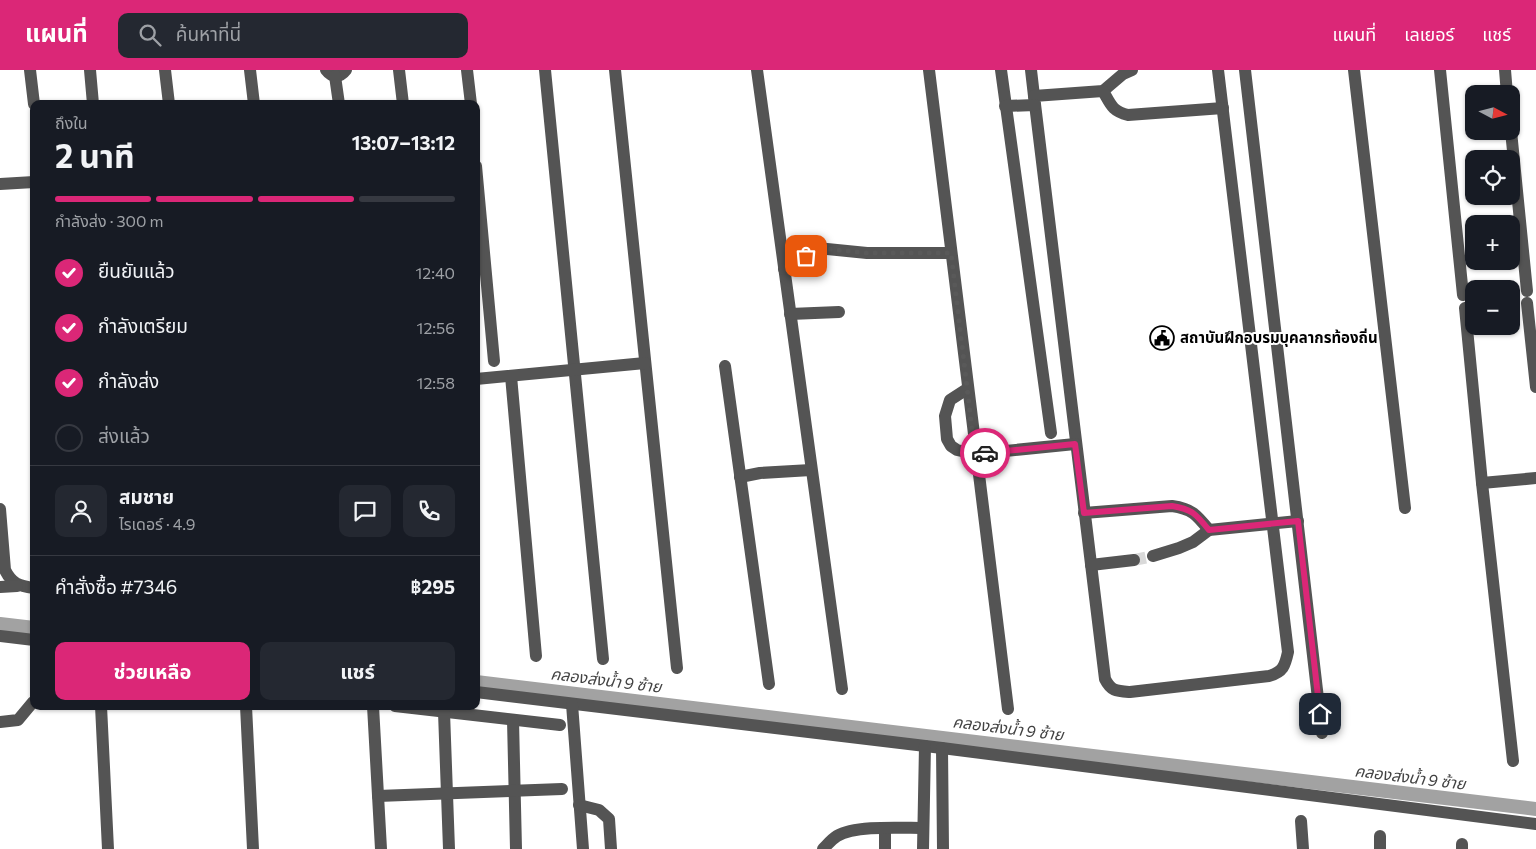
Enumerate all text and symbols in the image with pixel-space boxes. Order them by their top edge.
search box [118,13,468,58]
text: แผนที่ [25,18,88,47]
icon: search [136,21,164,49]
text: ค้นหาที่นี่ [176,22,241,45]
text: แผนที่ [1332,23,1376,45]
text: เลเยอร์ [1404,23,1454,45]
text: แชร์ [1482,23,1511,45]
north arrow [1465,85,1520,140]
map controls [1465,85,1520,335]
text: ถึงใน [55,113,88,132]
text: 13:07–13:12 [352,131,455,154]
text: 2 นาที [55,135,135,175]
button: locate [1465,150,1520,205]
text: กำลังส่ง · 300 m [55,211,164,230]
button: + [1465,215,1520,270]
pin [785,235,827,277]
icon: bag [792,242,820,270]
icon: check [55,259,83,287]
text: ยืนยันแล้ว [98,259,175,282]
text: 12:40 [415,263,455,282]
button: − [1465,280,1520,335]
icon: check [55,314,83,342]
text: กำลังเตรียม [98,314,188,337]
text: 12:56 [417,318,455,337]
public building icon: สถาบันฝึกอบรมบุคลากรท้องถิ่น [1149,325,1175,351]
place label: สถาบันฝึกอบรมบุคลากรท้องถิ่น [1180,328,1378,347]
icon: check [55,369,83,397]
text: กำลังส่ง [98,369,159,392]
text: 12:58 [417,373,455,392]
text: ส่งแล้ว [98,424,150,447]
courier [960,428,1010,478]
icon: car [971,439,999,467]
button: person [55,485,107,537]
text: สมชาย [119,485,174,508]
button: chat [339,485,391,537]
button: phone [403,485,455,537]
text: ไรเดอร์ · 4.9 [119,514,196,533]
text: คำสั่งซื้อ #7346 [55,575,177,598]
text: ฿295 [410,575,455,598]
button: ช่วยเหลือ [55,642,250,700]
button: แชร์ [260,642,455,700]
water label: คลองส่งน้ำ 9 ซ้าย [550,662,664,696]
pin [1299,693,1341,735]
icon: home [1306,700,1334,728]
water label: คลองส่งน้ำ 9 ซ้าย [952,710,1066,744]
water label: คลองส่งน้ำ 9 ซ้าย [1354,759,1468,793]

